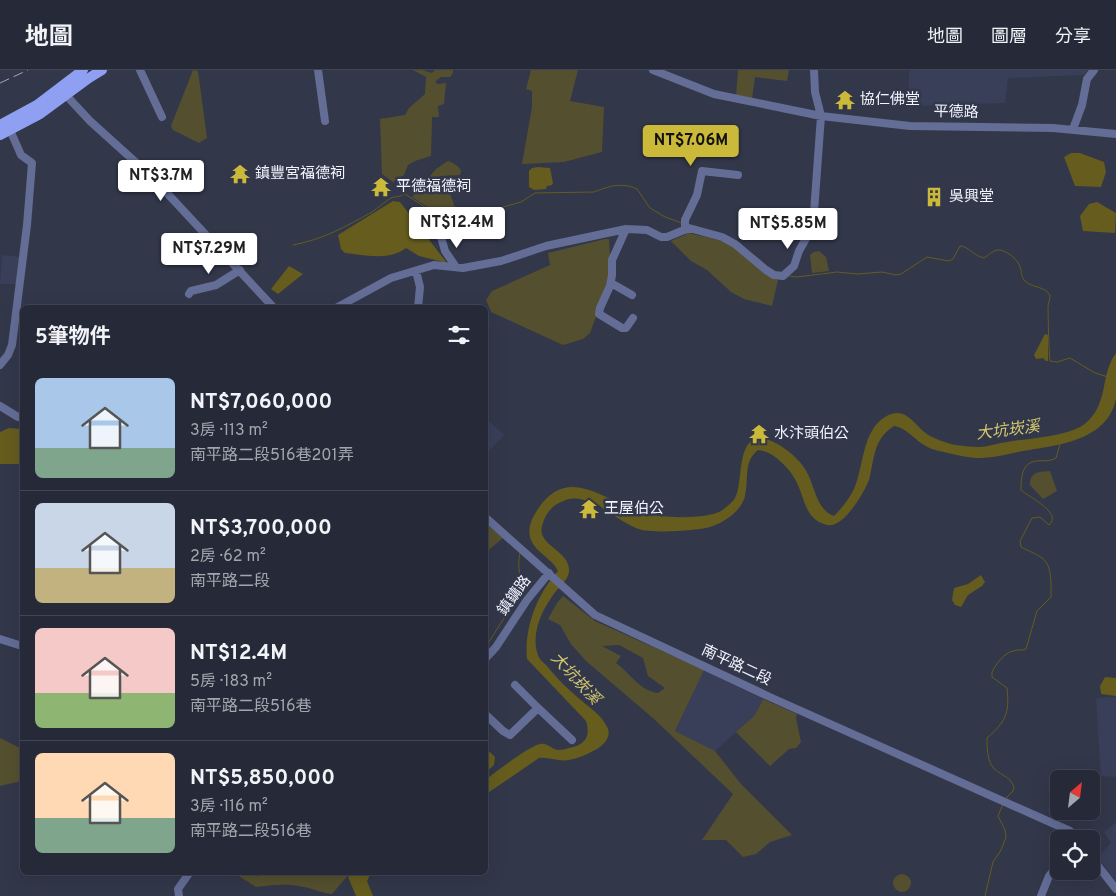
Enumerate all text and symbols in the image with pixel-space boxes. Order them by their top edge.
text: 地圖 [25,23,73,53]
text: 地圖 [927,26,963,49]
text: 圖層 [991,26,1027,49]
text: 分享 [1055,26,1091,49]
temple icon: 協仁佛堂 [834,89,856,111]
place label: 協仁佛堂 [860,90,920,110]
street label: 平德路 [933,102,979,123]
pin: NT$7.06M [639,124,743,167]
text: NT$7.06M [654,131,728,151]
pin: NT$3.7M [115,160,207,202]
temple icon: 鎮豐宮福德祠 [229,163,251,185]
place label: 鎮豐宮福德祠 [255,164,345,184]
text: NT$3.7M [129,166,193,186]
temple icon: 平德福德祠 [370,176,392,198]
place label: 平德福德祠 [396,177,471,197]
building icon: 吳興堂 [923,186,945,208]
place label: 吳興堂 [949,188,994,207]
pin: NT$12.4M [405,206,509,249]
pin: NT$5.85M [736,208,840,250]
text: NT$12.4M [420,213,494,233]
text: NT$5.85M [749,214,827,234]
pin: NT$7.29M [157,232,261,275]
text: NT$7.29M [172,239,246,259]
icon: filters [445,321,473,349]
text: 5筆物件 [35,324,111,351]
text: NT$7,060,000 [190,389,332,416]
icon: home [75,398,135,458]
water label: 大坑崁溪 [975,417,1043,445]
text: 3房 · 113 m² [190,421,268,441]
temple icon: 水汴頭伯公 [748,423,770,445]
place label: 水汴頭伯公 [774,425,849,444]
text: 南平路二段516巷201弄 [190,446,354,466]
temple icon: 王屋伯公 [578,498,600,520]
place label: 王屋伯公 [604,500,664,519]
text: NT$3,700,000 [190,515,332,542]
icon: home [75,523,135,583]
text: 2房 · 62 m² [190,547,266,567]
text: 南平路二段 [190,572,270,592]
street label: 鎮鏞路 [493,572,536,620]
text: NT$12.4M [190,640,287,667]
street label: 南平路二段 [698,642,774,690]
icon: home [75,648,135,708]
water label: 大坑崁溪 [546,649,605,711]
text: 5房 · 183 m² [190,672,272,692]
text: 南平路二段516巷 [190,697,311,717]
text: NT$5,850,000 [190,765,335,792]
north arrow [1050,770,1100,820]
map controls [1050,770,1100,880]
icon: home [75,773,135,833]
text: 3房 · 116 m² [190,797,268,817]
text: 南平路二段516巷 [190,822,311,842]
button: locate [1050,830,1100,880]

